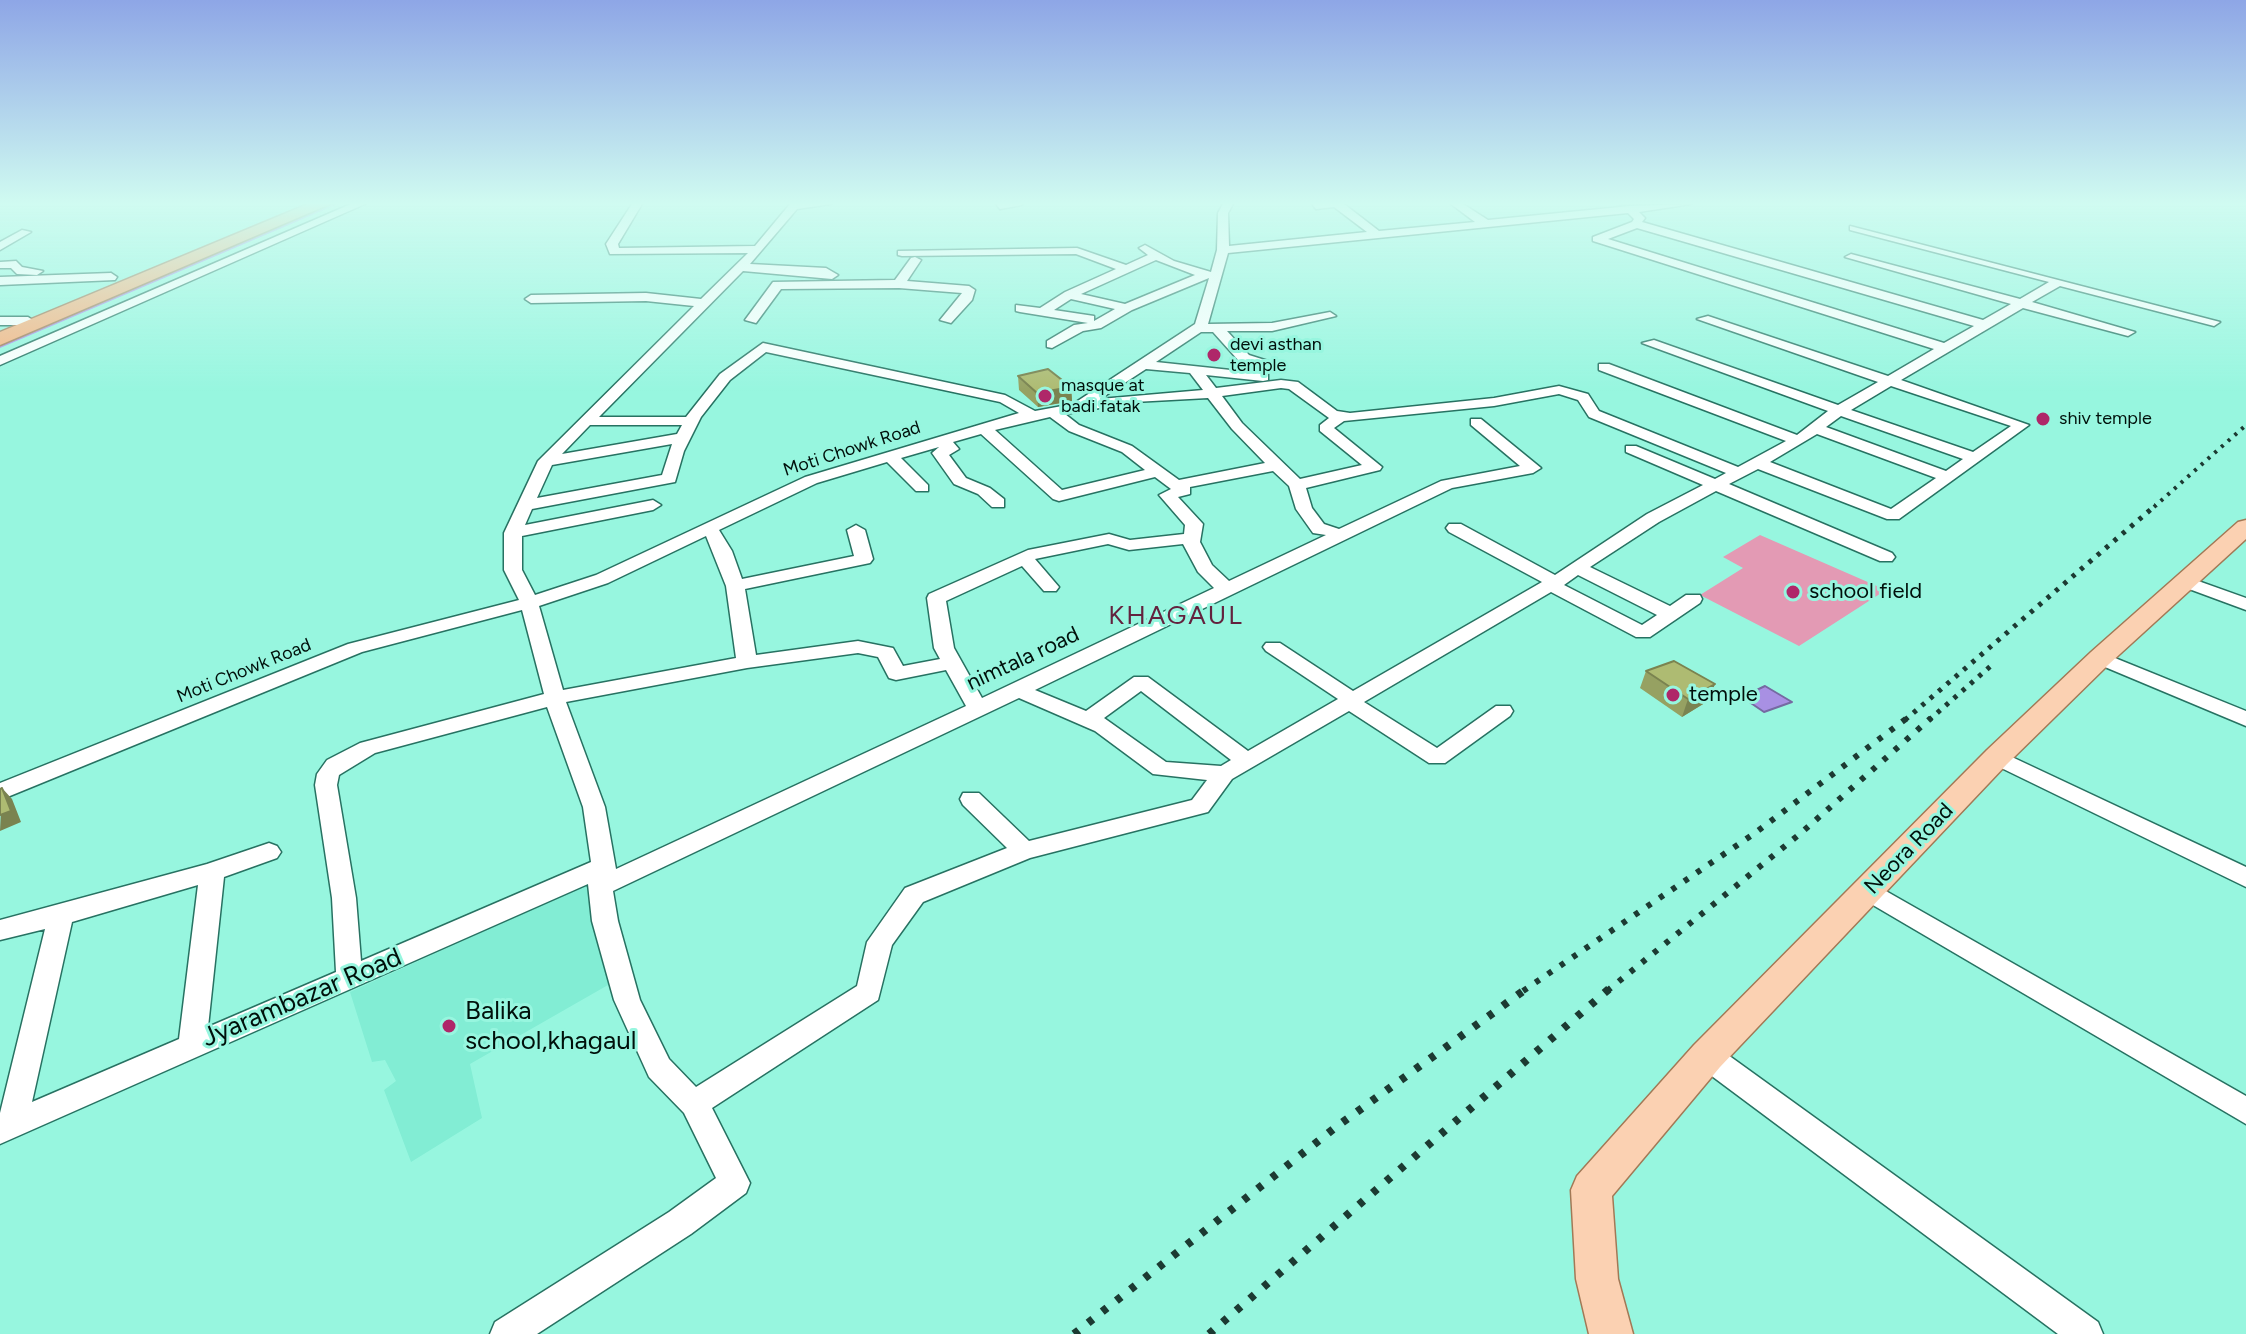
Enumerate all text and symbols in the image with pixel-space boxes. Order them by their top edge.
place label: devi asthan temple [1230,334,1322,376]
marker: devi asthan temple [1205,346,1223,364]
place label: masque at badi fatak [1061,375,1145,418]
marker: masque at badi fatak [1036,387,1054,405]
place label: shiv temple [2059,408,2152,430]
marker: shiv temple [2034,410,2052,428]
street label: Moti Chowk Road [781,417,923,481]
place label: school field [1809,579,1922,605]
marker: school field [1784,583,1802,601]
district label: KHAGAUL [1108,600,1244,632]
street label: nimtala road [962,621,1084,697]
street label: Moti Chowk Road [174,634,314,708]
place label: temple [1689,682,1758,708]
marker: temple [1664,686,1682,704]
street label: Neora Road [1859,798,1959,900]
street label: Jyarambazar Road [198,942,406,1054]
place label: Balika school,khagaul [465,995,637,1056]
marker: Balika school,khagaul [440,1017,458,1035]

